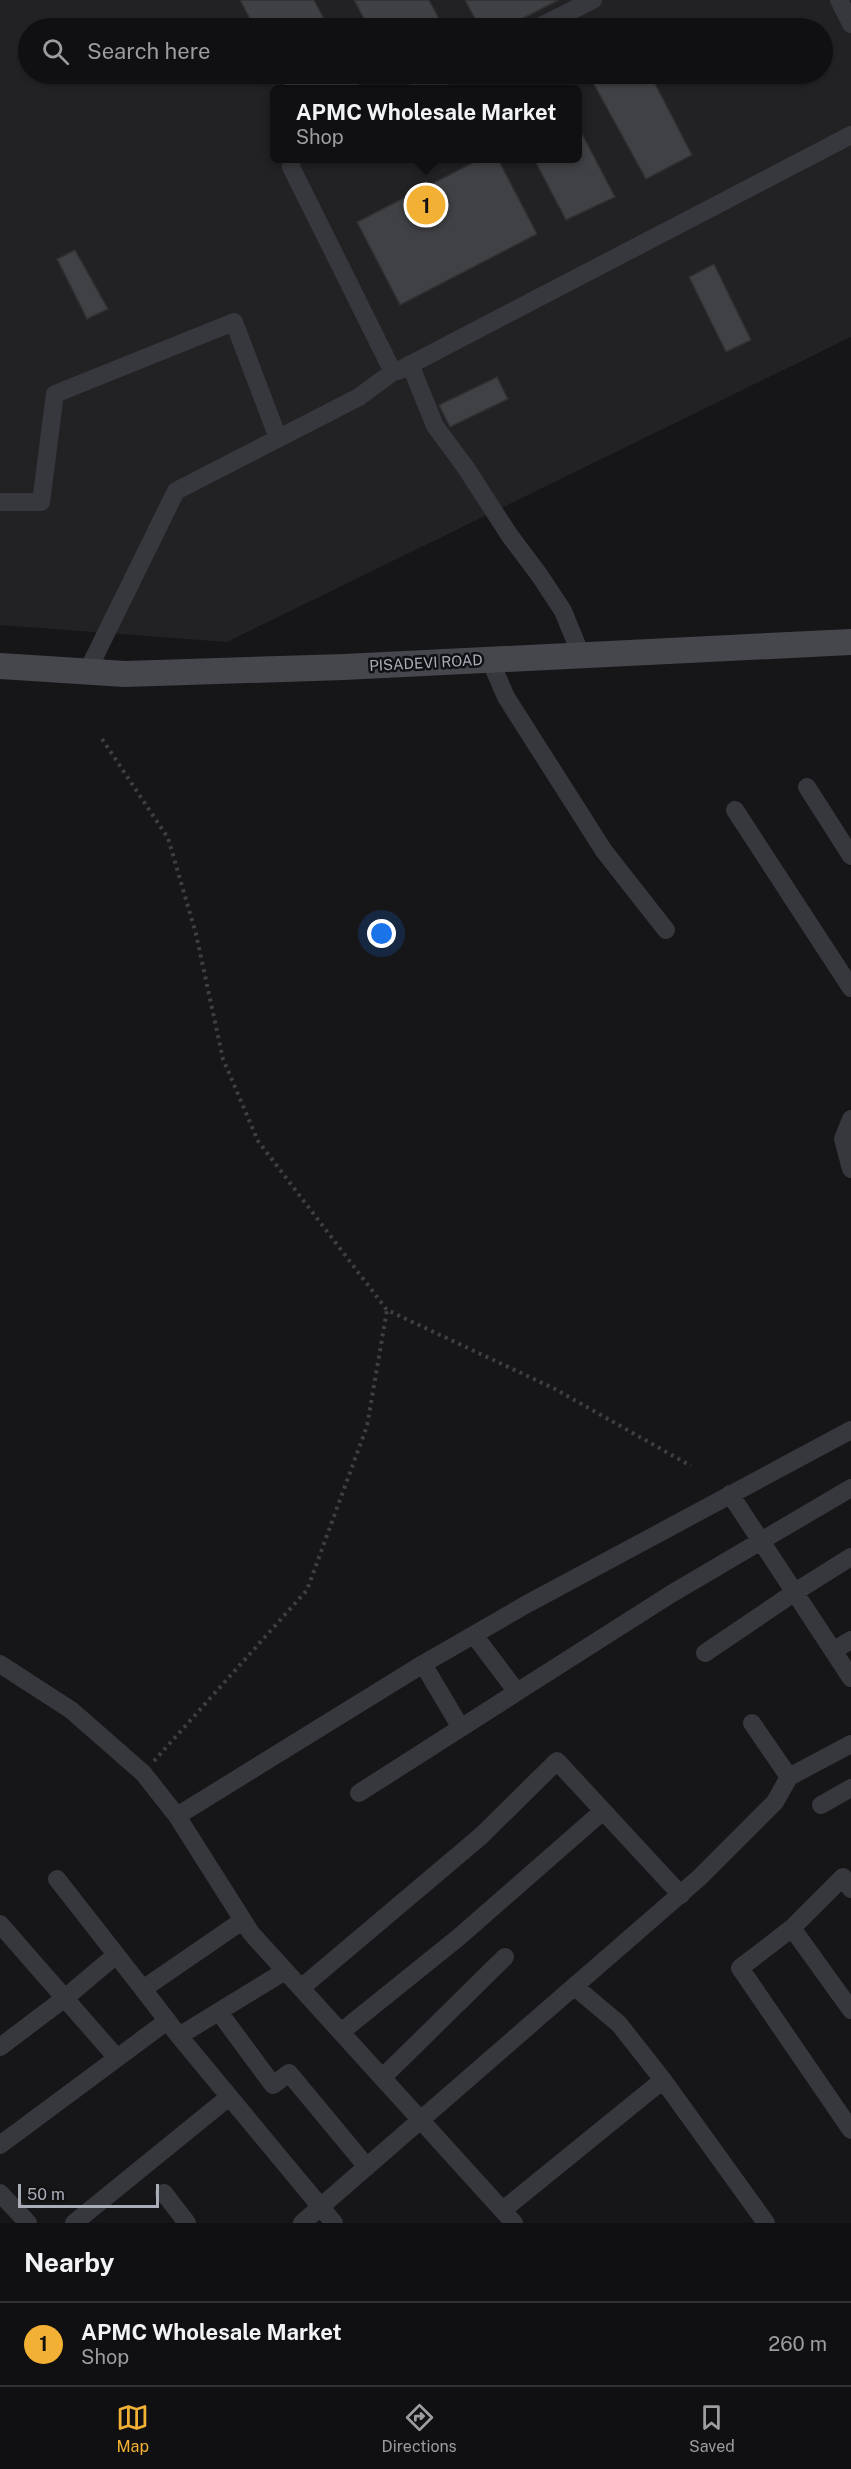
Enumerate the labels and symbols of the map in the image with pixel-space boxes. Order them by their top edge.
pin: 1 [406,182,446,228]
street label: PISADEVI ROAD [369,651,483,674]
your location [367,919,396,948]
scale bar [18,2181,159,2208]

